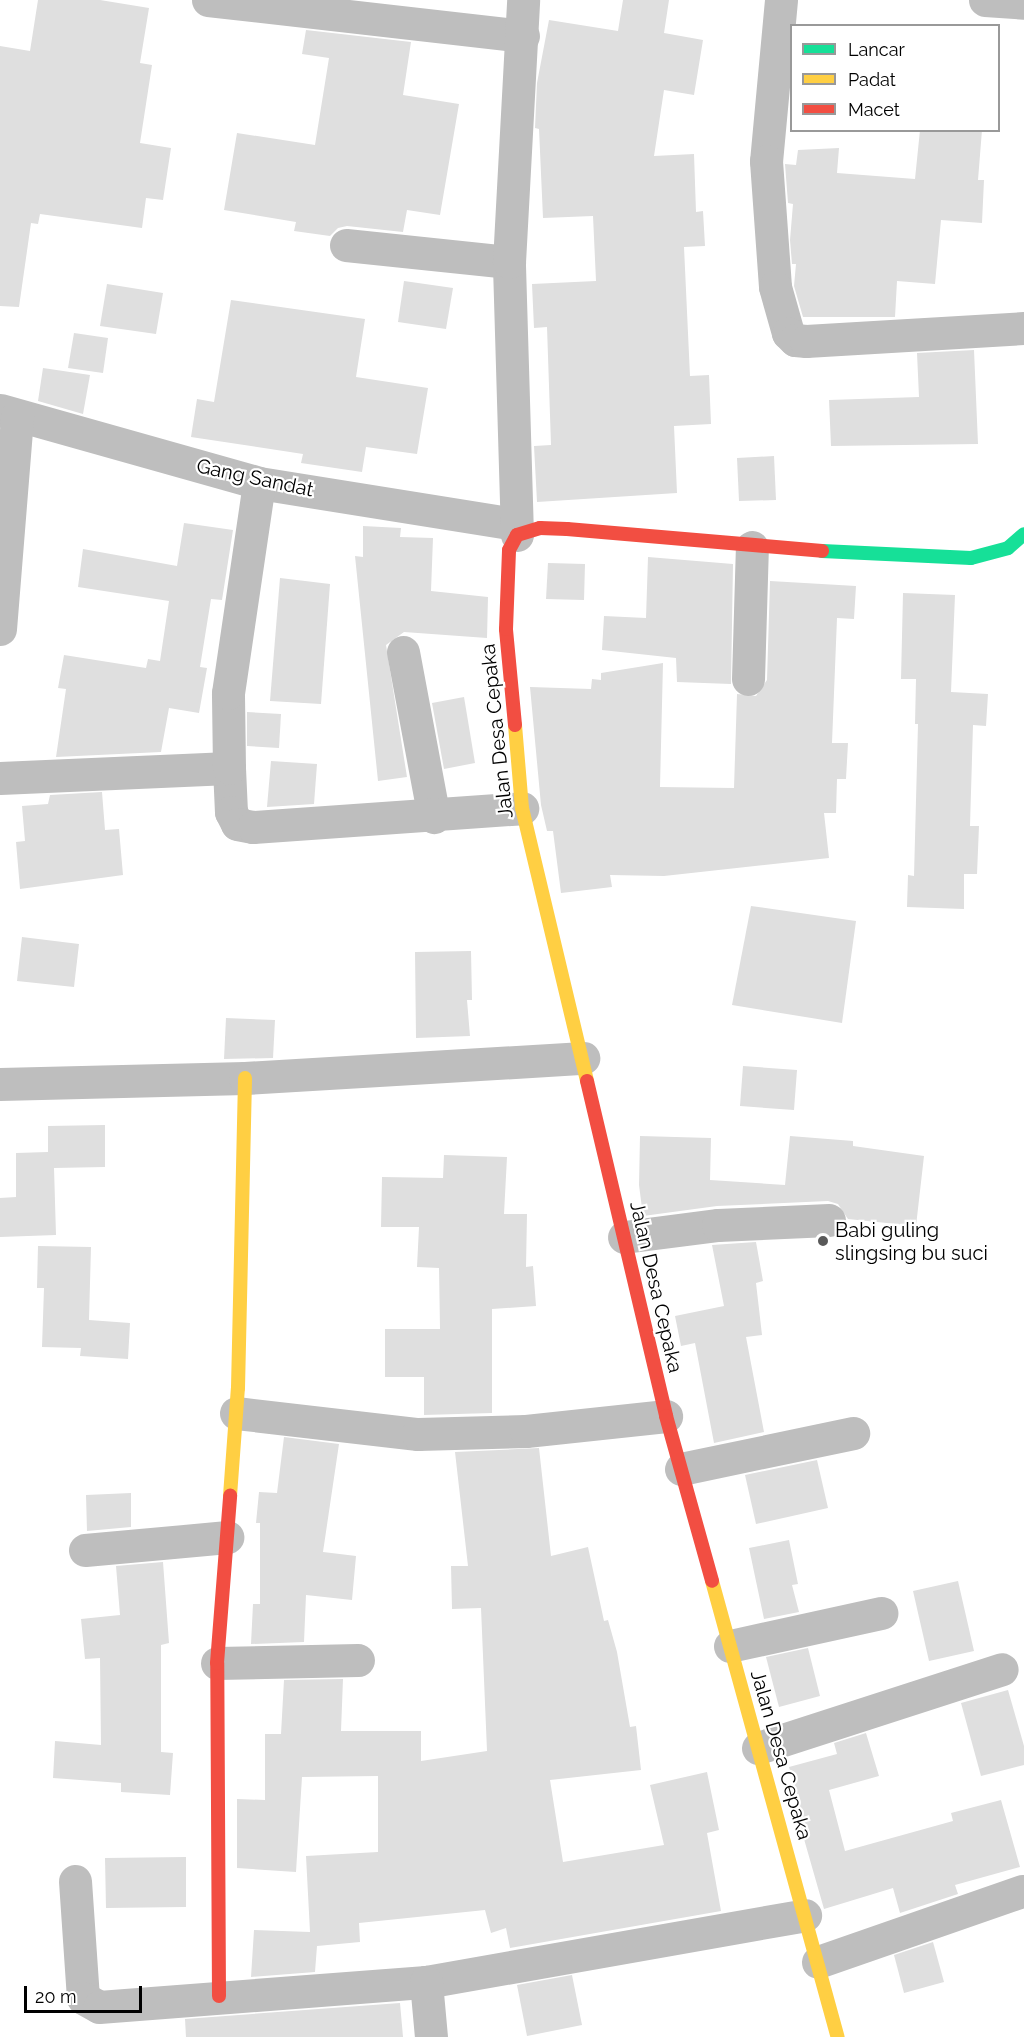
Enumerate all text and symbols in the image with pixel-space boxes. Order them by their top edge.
legend [790,24,1000,132]
text: Lancar [848,39,905,60]
text: Padat [848,69,896,90]
text: Macet [848,99,900,120]
street label: Gang Sandat [194,454,316,502]
street label: Jalan Desa Cepaka [476,643,518,819]
street label: Jalan Desa Cepaka [625,1199,687,1375]
place label: Babi guling slingsing bu suci [835,1218,988,1265]
marker: Babi guling slingsing bu suci [816,1234,830,1248]
street label: Jalan Desa Cepaka [745,1667,817,1843]
scale bar [27,1974,146,2012]
text: 20 m [35,1986,77,2007]

